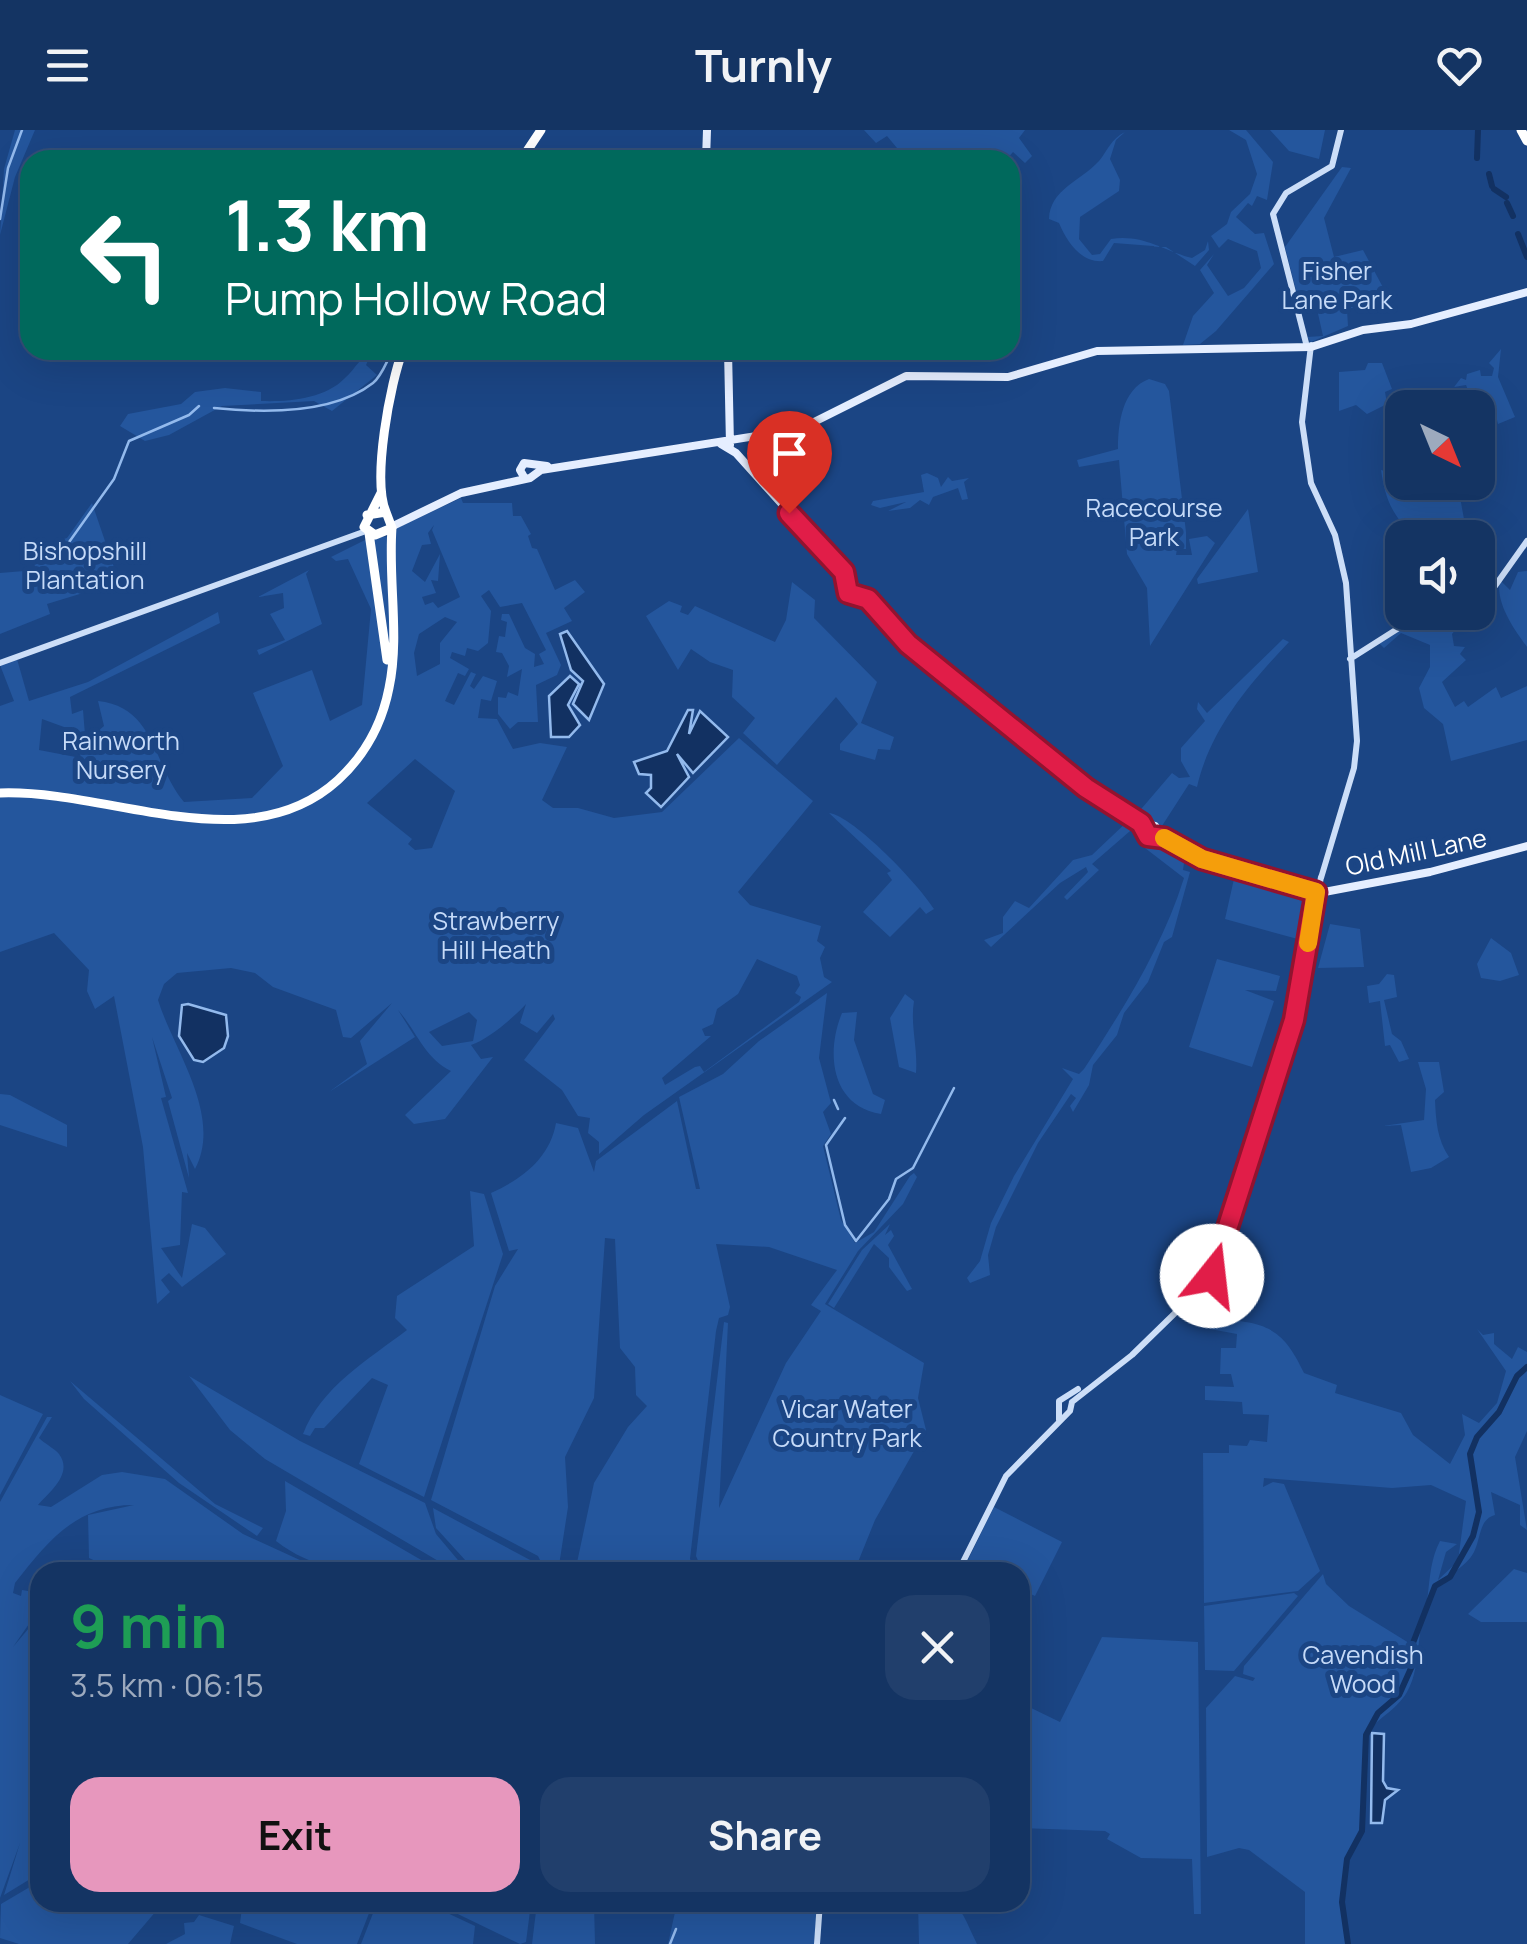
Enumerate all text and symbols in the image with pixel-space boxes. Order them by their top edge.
text: Turnly [695,34,832,96]
icon: menu [40,38,95,93]
icon: heart [1432,38,1487,93]
text: 1.3 km [225,176,429,272]
icon: left [60,190,190,320]
park label: Fisher Lane Park [1282,253,1393,317]
text: Pump Hollow Road [225,267,607,329]
north arrow [1385,390,1495,500]
map controls [1385,390,1495,630]
pin [747,411,832,514]
icon: arrive [762,426,817,481]
park label: Racecourse Park [1085,490,1223,554]
button: sound [1385,520,1495,630]
park label: Bishopshill Plantation [23,533,147,597]
park label: Rainworth Nursery [62,723,180,787]
street label: Old Mill Lane [1342,819,1490,884]
park label: Strawberry Hill Heath [433,903,559,967]
position arrow [1160,1224,1264,1328]
park label: Vicar Water Country Park [772,1391,922,1455]
text: 9 min [70,1584,228,1666]
button: close [885,1595,990,1700]
park label: Cavendish Wood [1302,1637,1424,1701]
text: 3.5 km · 06:15 [70,1663,264,1707]
button: Exit [70,1777,520,1892]
button: Share [540,1777,990,1892]

